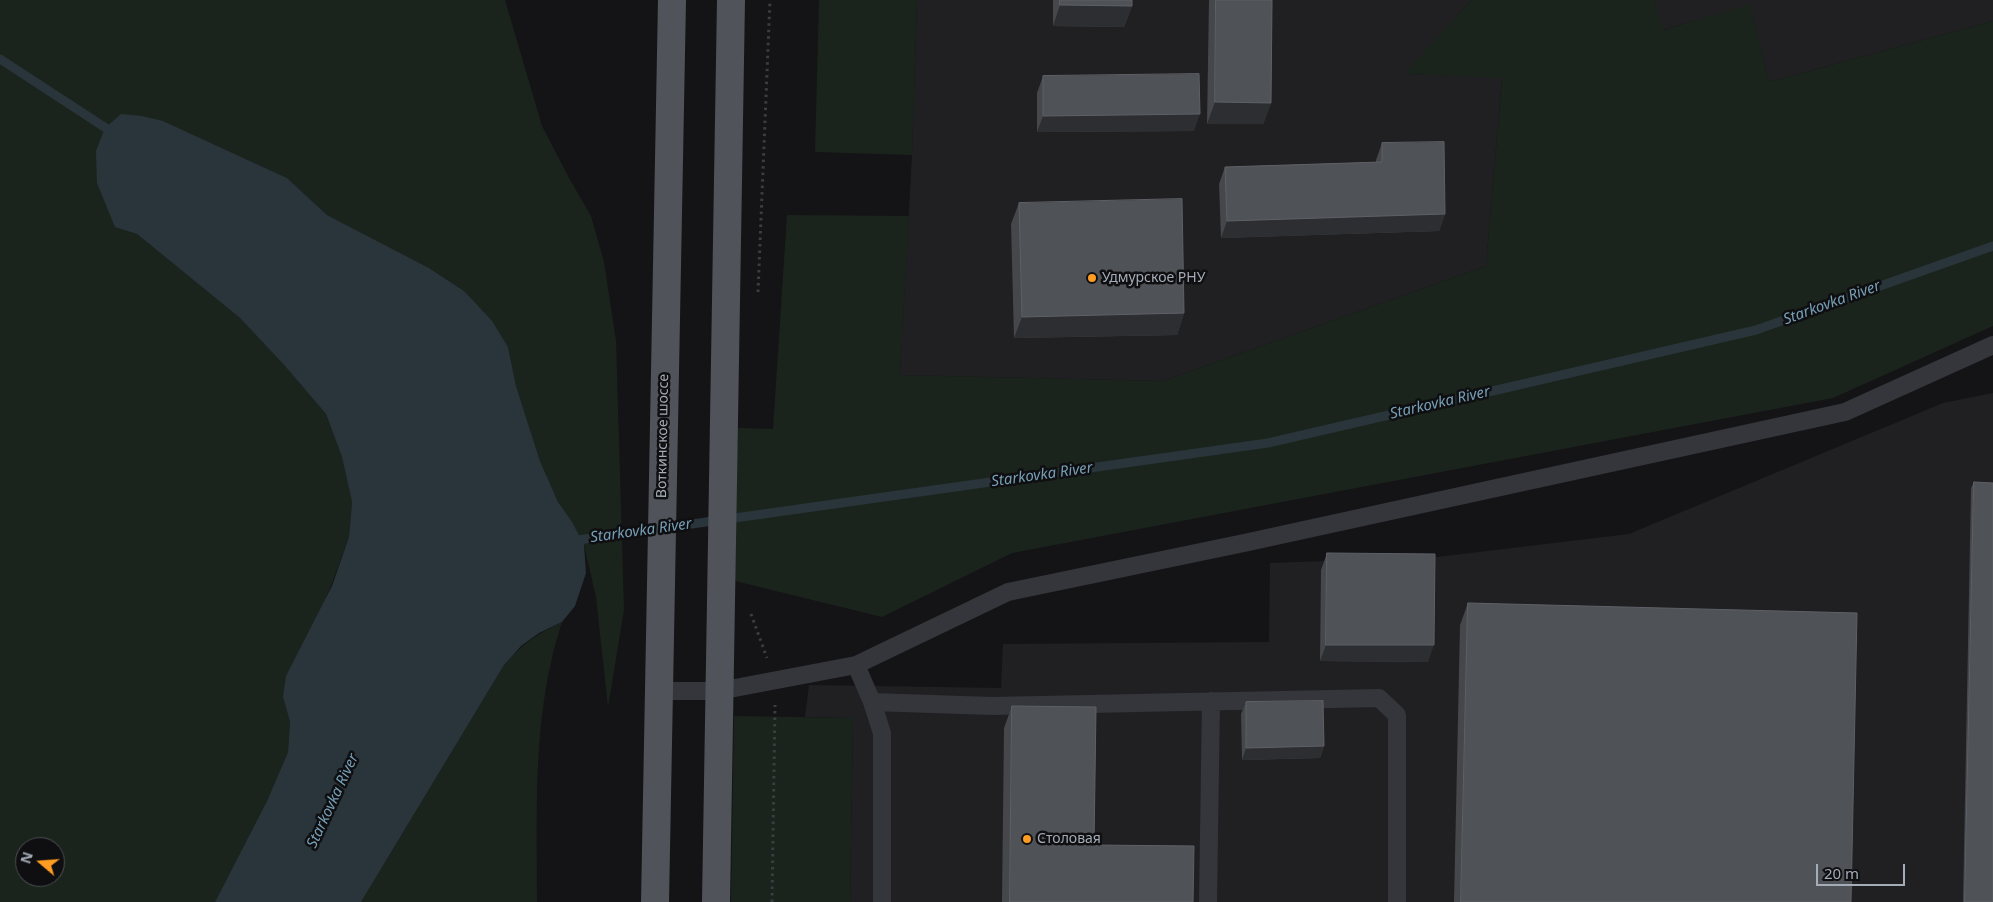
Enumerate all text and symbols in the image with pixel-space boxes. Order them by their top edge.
place label: Удмурское РНУ [1102,270,1205,286]
marker: Удмурское РНУ [1086,272,1098,284]
water label: Starkovka River [1781,277,1883,329]
street label: Воткинское шоссе [654,374,672,498]
water label: Starkovka River [1388,383,1492,423]
water label: Starkovka River [990,459,1094,491]
water label: Starkovka River [589,515,693,547]
water label: Starkovka River [303,751,363,851]
place label: Столовая [1037,831,1101,847]
marker: Столовая [1021,833,1033,845]
north arrow [15,837,65,887]
text: N [15,849,37,866]
scale bar [1818,854,1907,886]
text: 20 m [1824,863,1859,883]

